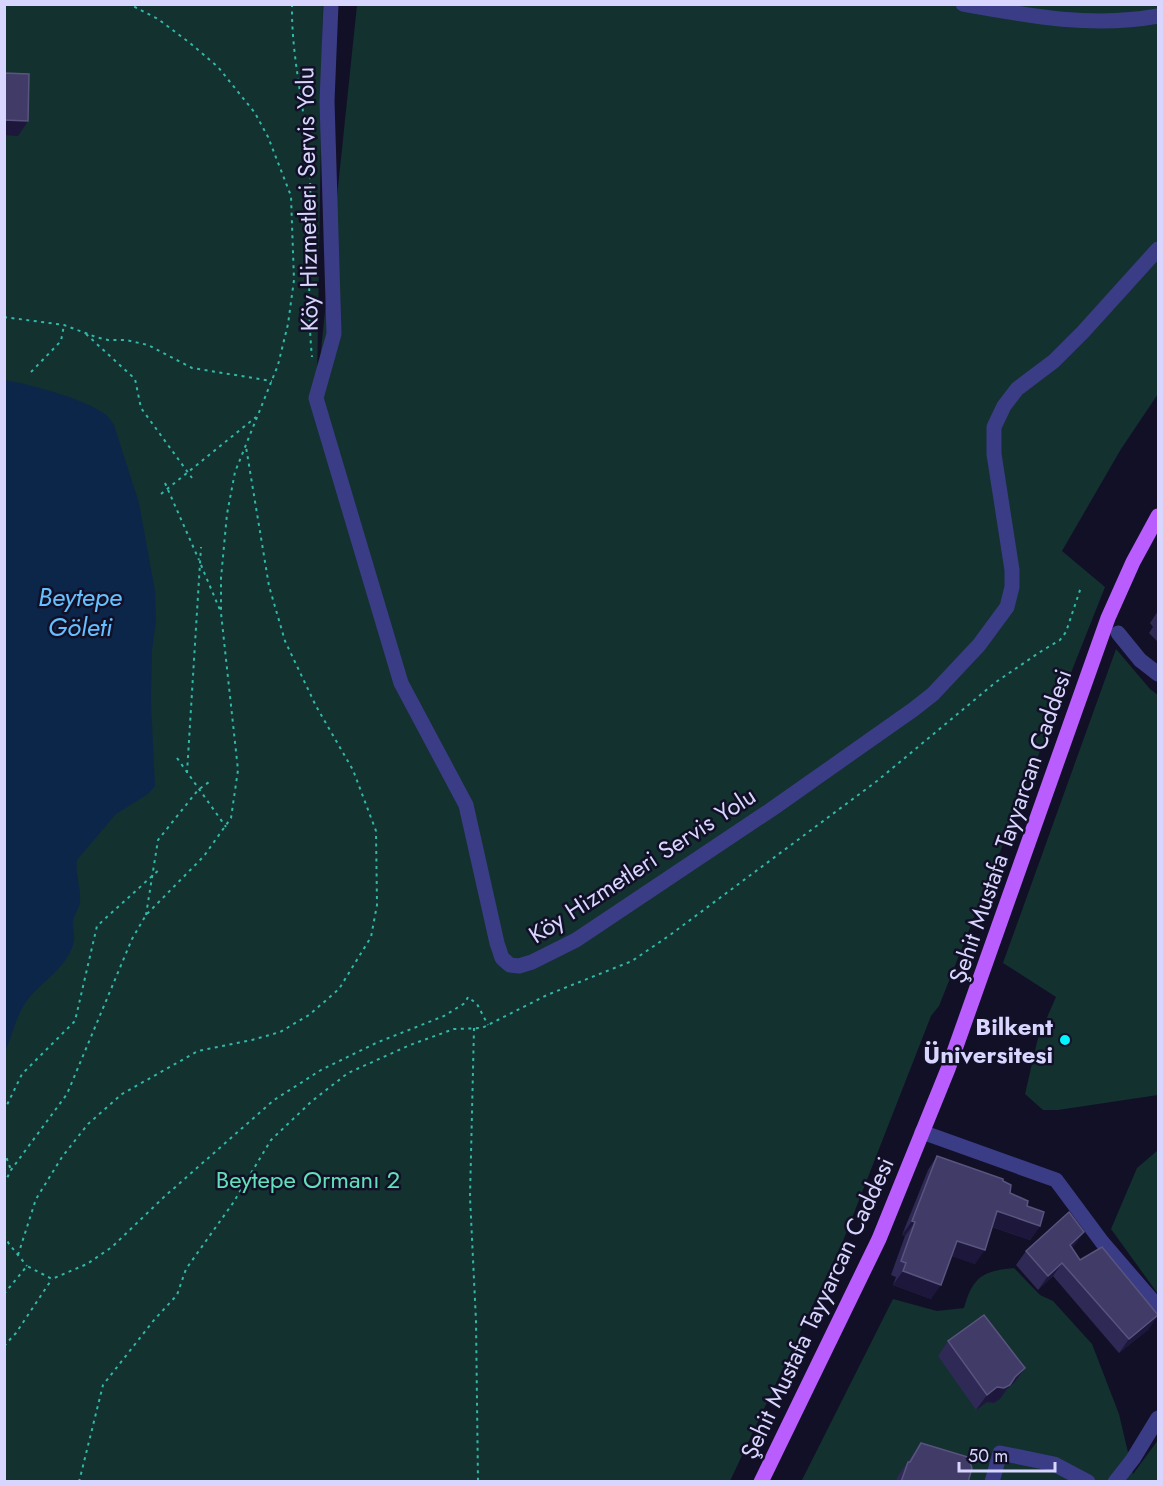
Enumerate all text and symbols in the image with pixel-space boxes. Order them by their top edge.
street label: Köy Hizmetleri Servis Yolu [287,66,327,332]
water label: Beytepe Göleti [38,578,122,646]
street label: Şehit Mustafa Tayyarcan Caddesi [940,664,1080,988]
street label: Köy Hizmetleri Servis Yolu [522,778,762,952]
place label: Bilkent Üniversitesi [923,1009,1053,1072]
marker: Bilkent Üniversitesi [1058,1033,1072,1047]
street label: Şehit Mustafa Tayyarcan Caddesi [731,1151,903,1465]
park label: Beytepe Ormanı 2 [216,1162,400,1197]
scale bar [959,1435,1055,1473]
text: 50 m [968,1443,1008,1469]

